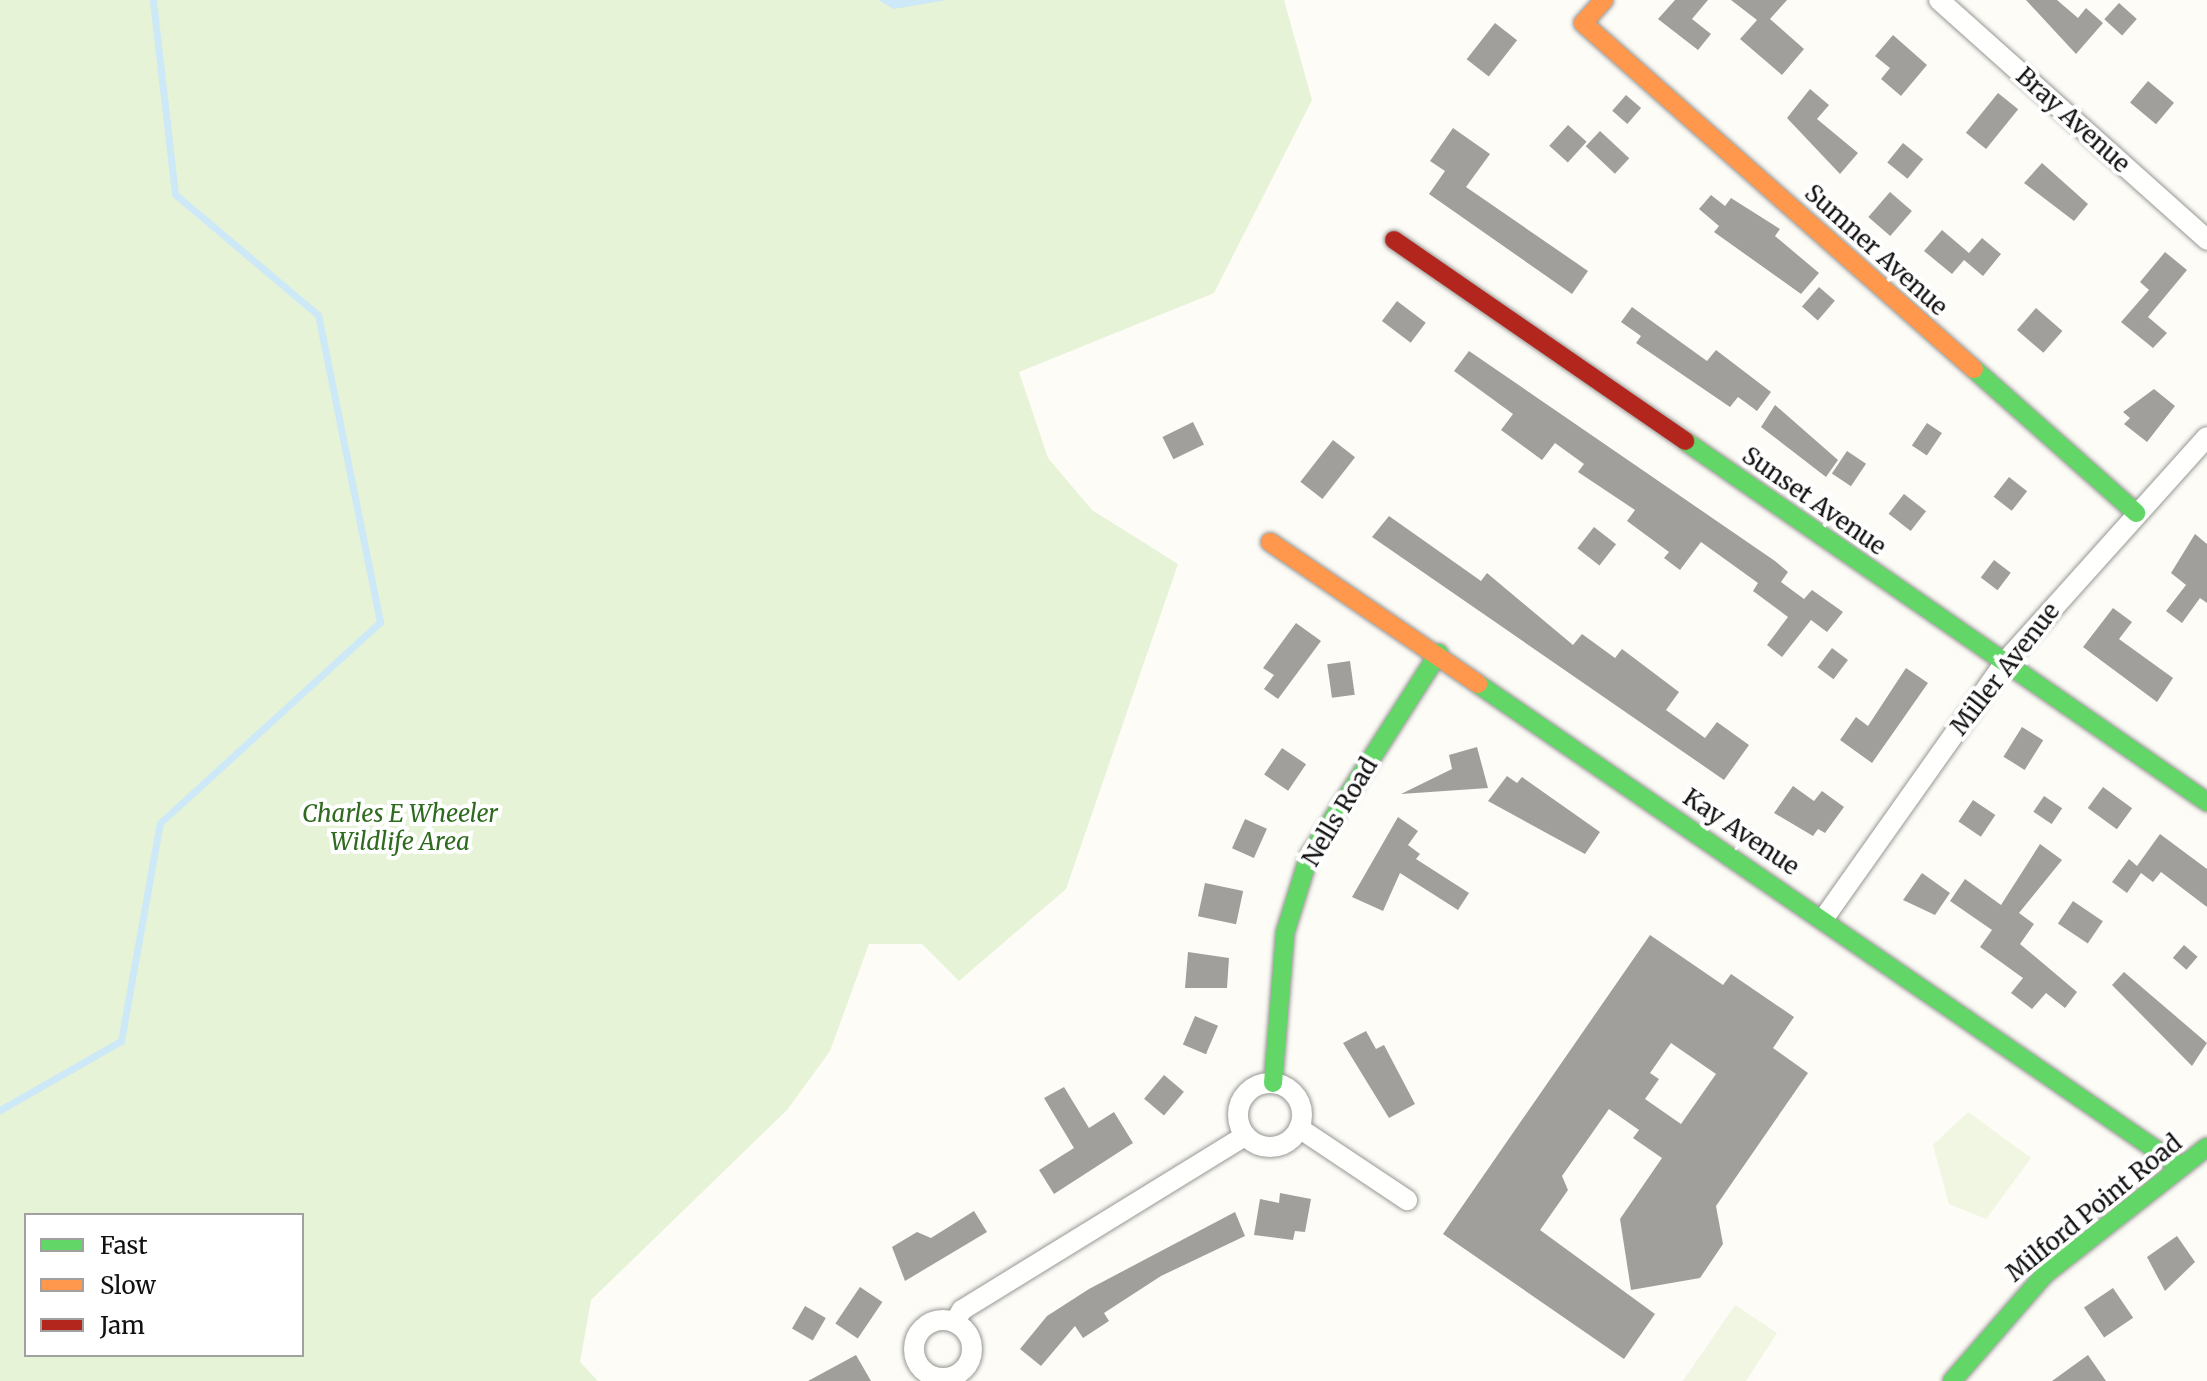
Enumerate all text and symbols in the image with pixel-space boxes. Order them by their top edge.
street label: Bray Avenue [2010,62,2136,178]
street label: Sumner Avenue [1799,178,1953,322]
street label: Sunset Avenue [1737,441,1891,561]
street label: Miller Avenue [1945,597,2065,741]
street label: Nells Road [1296,753,1384,871]
street label: Kay Avenue [1678,783,1804,881]
park label: Charles E Wheeler Wildlife Area [302,800,498,856]
street label: Milford Point Road [2001,1128,2187,1288]
legend [24,1213,304,1357]
text: Fast [100,1230,148,1261]
text: Slow [100,1270,156,1301]
text: Jam [100,1310,145,1341]

